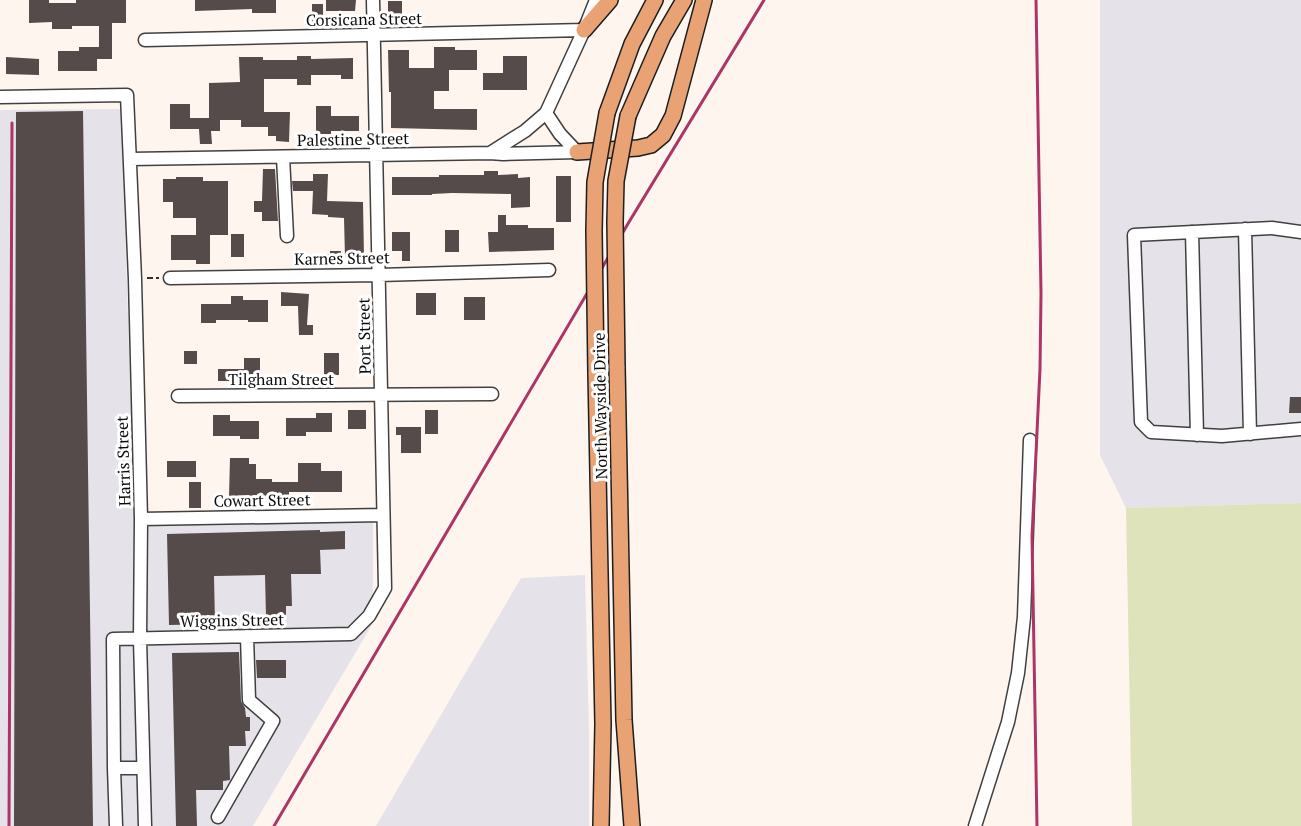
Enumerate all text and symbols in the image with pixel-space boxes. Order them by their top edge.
street label: Corsicana Street [306,7,422,31]
street label: Palestine Street [297,127,409,151]
street label: Karnes Street [294,246,390,270]
street label: Port Street [352,297,376,374]
street label: North Wayside Drive [588,332,612,480]
street label: Tilgham Street [228,368,334,390]
street label: Harris Street [110,415,136,507]
street label: Cowart Street [213,488,311,512]
street label: Wiggins Street [180,608,284,632]

